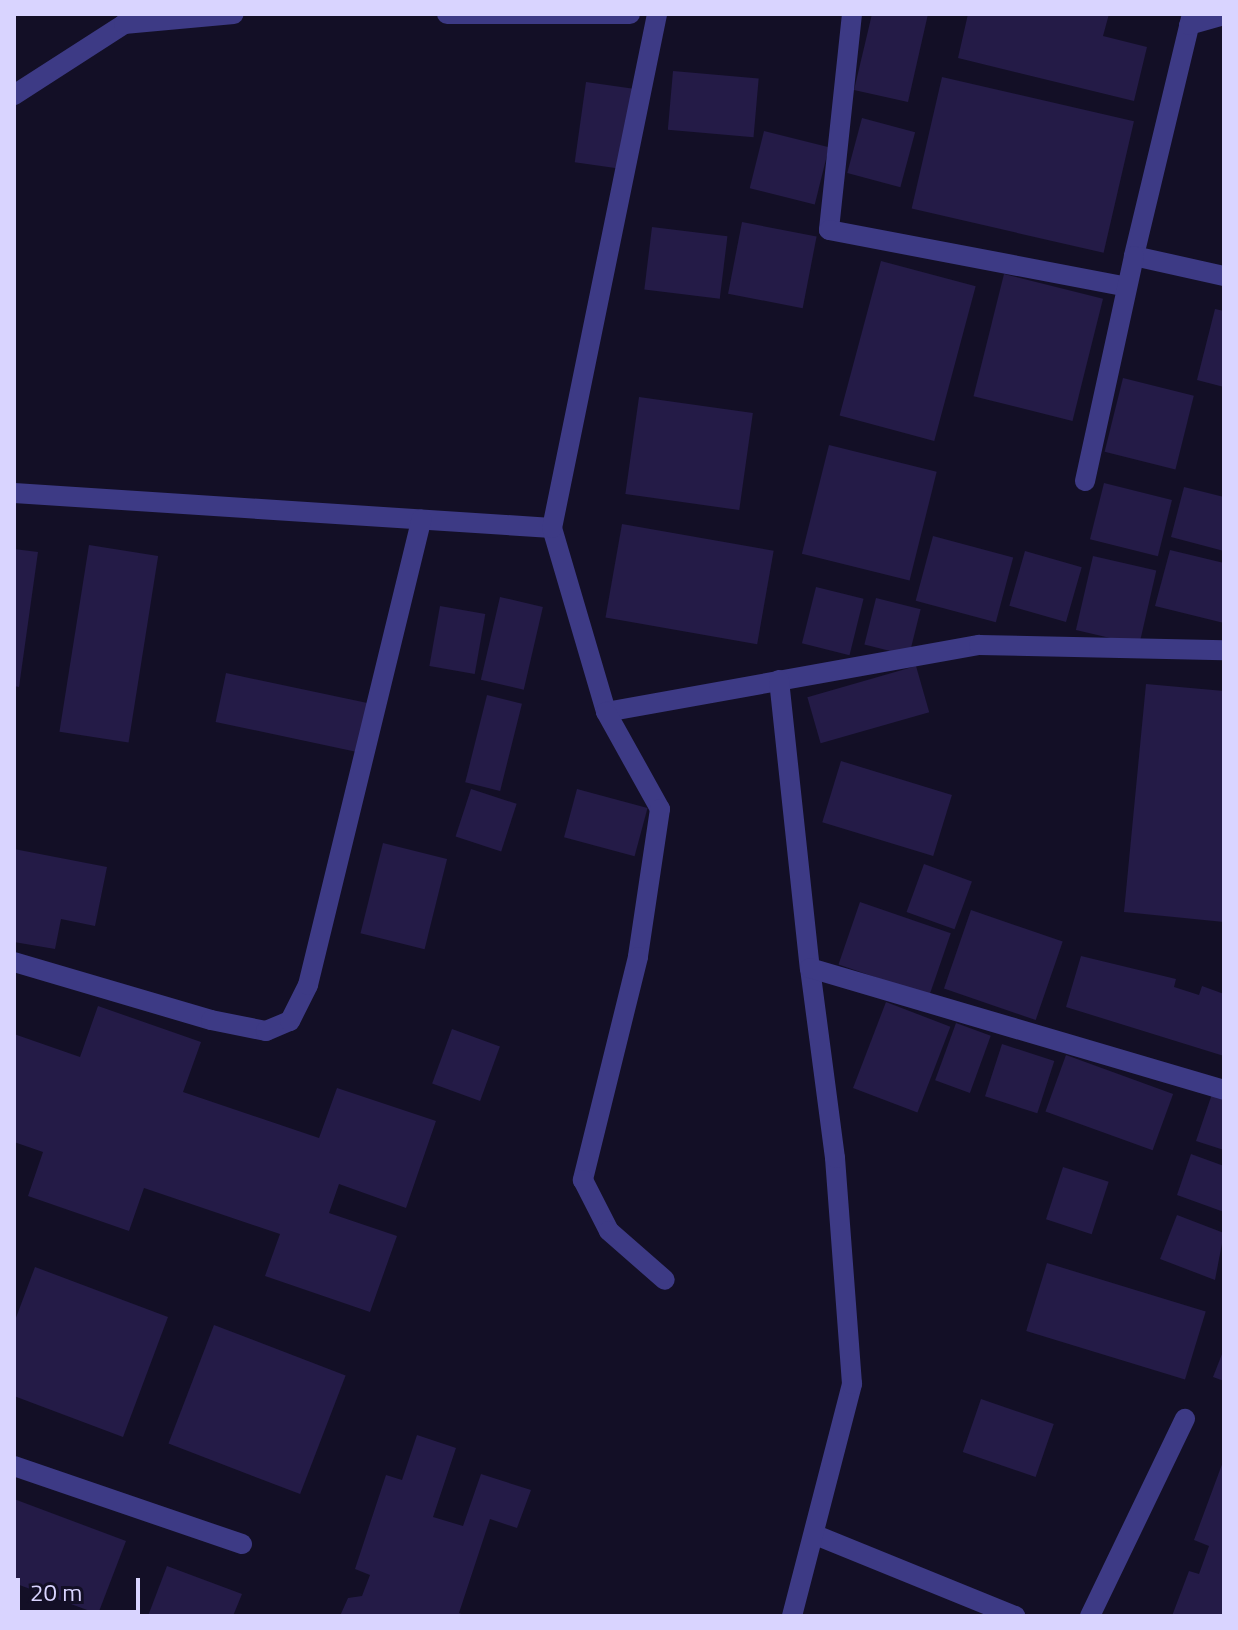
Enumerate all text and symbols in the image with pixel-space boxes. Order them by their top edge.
scale bar [20,1562,144,1612]
text: 20 m [30,1574,82,1610]

